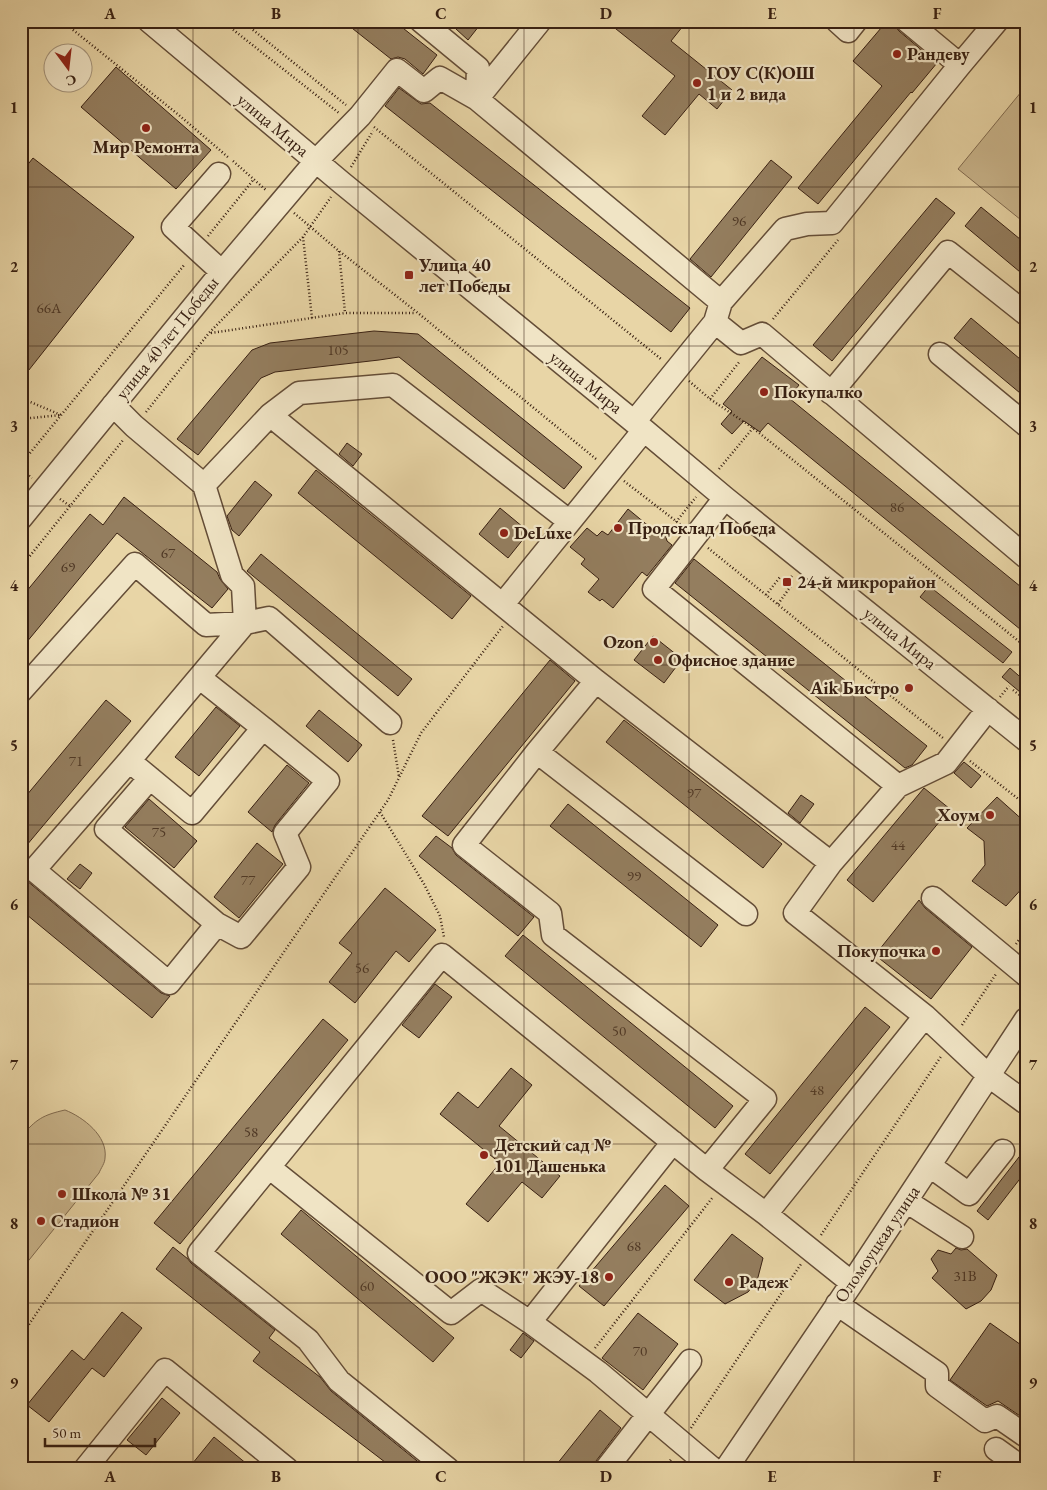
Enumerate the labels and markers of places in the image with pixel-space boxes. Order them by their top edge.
place label: Рандеву [907,42,970,65]
marker: Рандеву [891,48,903,60]
place label: ГОУ С(К)ОШ 1 и 2 вида [707,61,815,105]
marker: ГОУ С(К)ОШ 1 и 2 вида [691,77,703,89]
marker: Мир Ремонта [140,122,152,134]
place label: Мир Ремонта [93,135,199,158]
place label: Улица 40 лет Победы [418,253,511,297]
marker: Улица 40 лет Победы [403,269,415,281]
place label: Покупалко [774,380,863,403]
marker: Покупалко [758,386,770,398]
place label: Продсклад Победа [628,516,776,539]
place label: DeLuxe [514,521,572,544]
marker: Продсклад Победа [612,522,624,534]
marker: DeLuxe [498,527,510,539]
place label: 24-й микрорайон [797,570,937,593]
marker: 24-й микрорайон [781,576,793,588]
place label: Ozon [603,630,644,653]
marker: Ozon [648,636,660,648]
place label: Офисное здание [668,648,796,671]
marker: Офисное здание [652,654,664,666]
place label: Aik Бистро [809,676,899,699]
marker: Aik Бистро [903,682,915,694]
place label: Хоум [936,803,980,826]
marker: Хоум [984,809,996,821]
place label: Покупочка [837,939,926,962]
marker: Покупочка [930,945,942,957]
place label: Детский сад № 101 Дашенька [494,1133,611,1177]
marker: Детский сад № 101 Дашенька [478,1149,490,1161]
place label: Школа № 31 [72,1182,171,1205]
marker: Школа № 31 [56,1188,68,1200]
place label: Стадион [51,1209,120,1232]
marker: Стадион [35,1215,47,1227]
place label: ООО "ЖЭК" ЖЭУ-18 [425,1265,599,1288]
place label: Радеж [739,1270,789,1293]
marker: ООО "ЖЭК" ЖЭУ-18 [603,1271,615,1283]
marker: Радеж [723,1276,735,1288]

